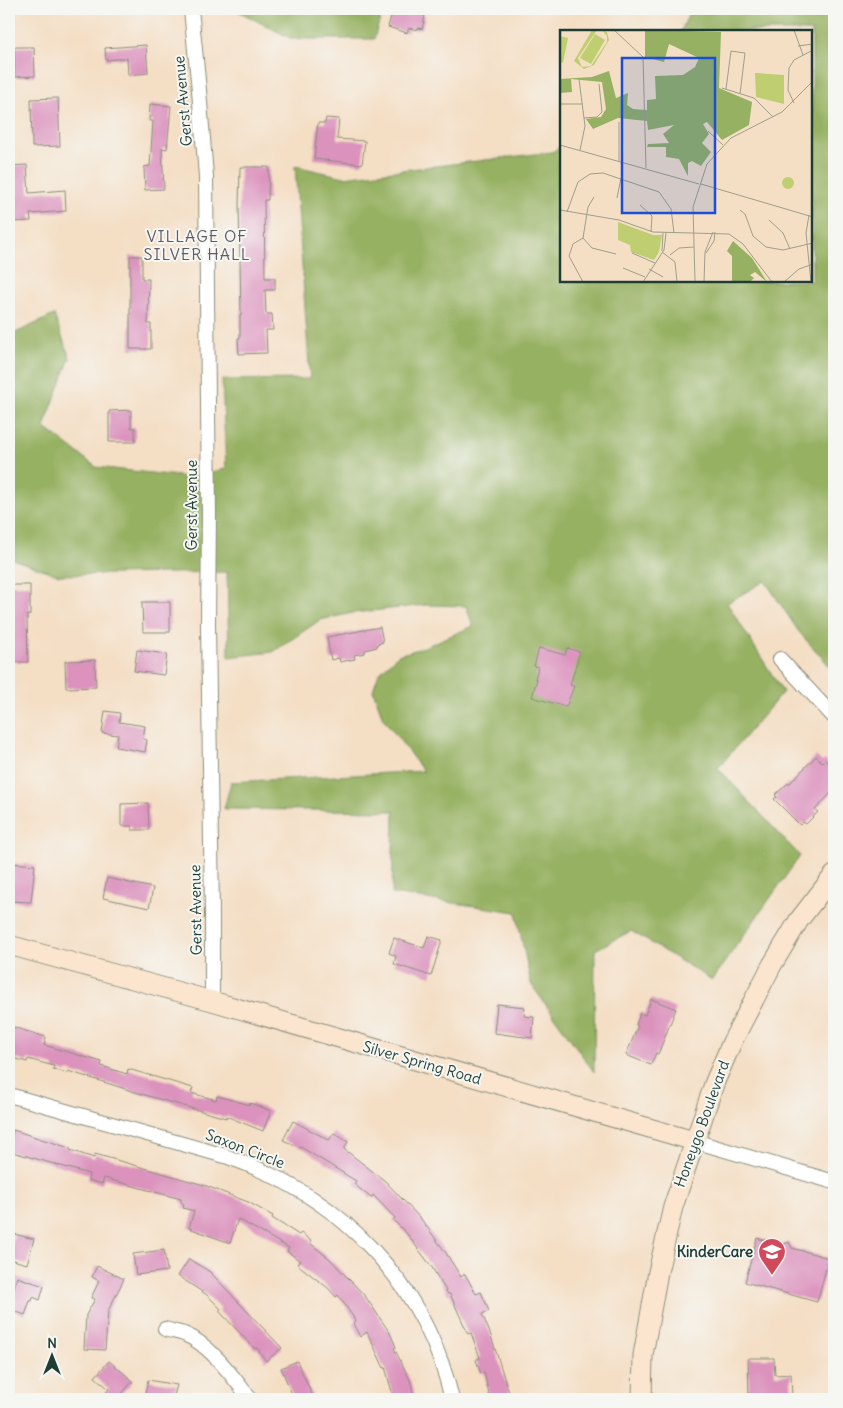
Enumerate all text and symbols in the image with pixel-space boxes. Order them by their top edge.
inset map [560,30,813,282]
street label: Gerst Avenue [169,55,196,147]
district label: VILLAGE OF SILVER HALL [144,226,250,264]
street label: Gerst Avenue [182,460,201,550]
street label: Gerst Avenue [185,864,206,956]
street label: Silver Spring Road [361,1037,484,1089]
street label: Honeygo Boulevard [670,1058,733,1190]
street label: Saxon Circle [203,1125,287,1172]
school or university icon: KinderCare [757,1237,787,1276]
place label: KinderCare [677,1242,753,1261]
north arrow [28,1330,78,1380]
text: N [47,1334,57,1352]

